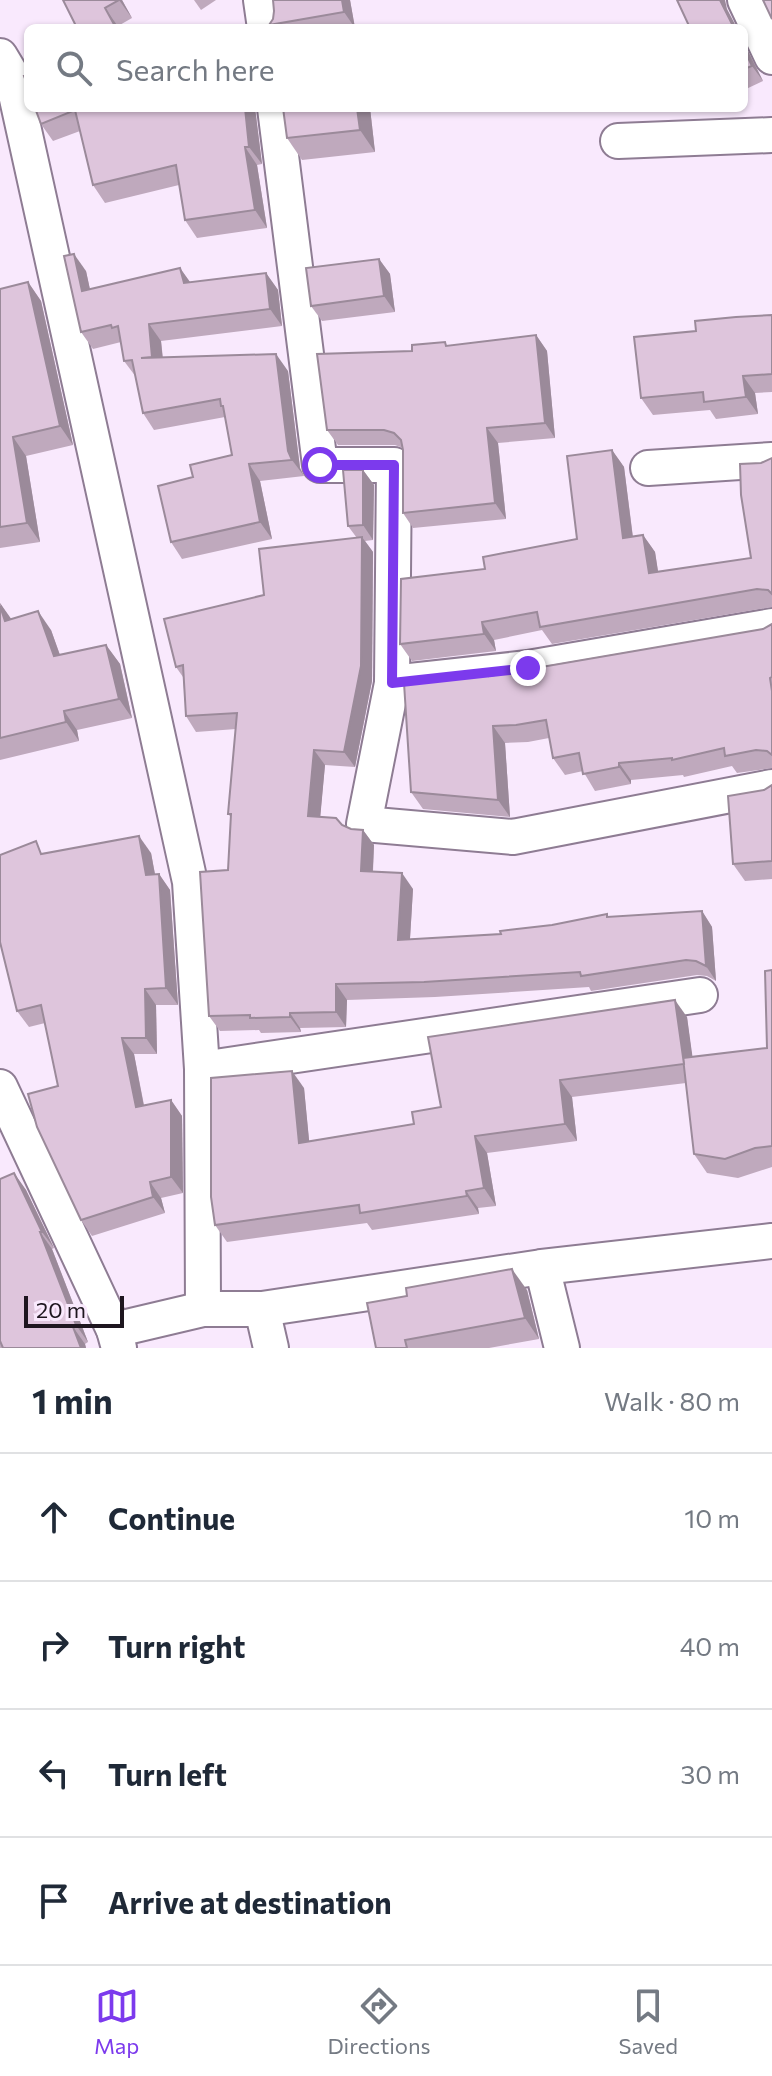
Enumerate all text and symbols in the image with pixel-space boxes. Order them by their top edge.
search box [24,24,748,112]
icon: search [52,46,96,90]
text: Search here [116,50,275,87]
route start [302,447,338,483]
route end [510,650,546,686]
scale bar [24,1292,124,1328]
text: 20 m [36,1296,86,1323]
text: 1 min [32,1379,113,1421]
text: Walk · 80 m [604,1385,740,1416]
icon: ahead [32,1495,76,1539]
text: Continue [108,1499,235,1536]
text: 10 m [684,1502,740,1533]
icon: right [32,1623,76,1667]
text: Turn right [108,1627,245,1664]
text: 40 m [680,1630,740,1661]
icon: left [32,1751,76,1795]
text: Turn left [108,1755,227,1792]
text: 30 m [681,1758,740,1789]
icon: arrive [32,1879,76,1923]
text: Arrive at destination [108,1883,392,1920]
tab: Map [94,1984,139,2059]
tab: Directions [327,1984,431,2059]
tab: Saved [619,1984,678,2059]

